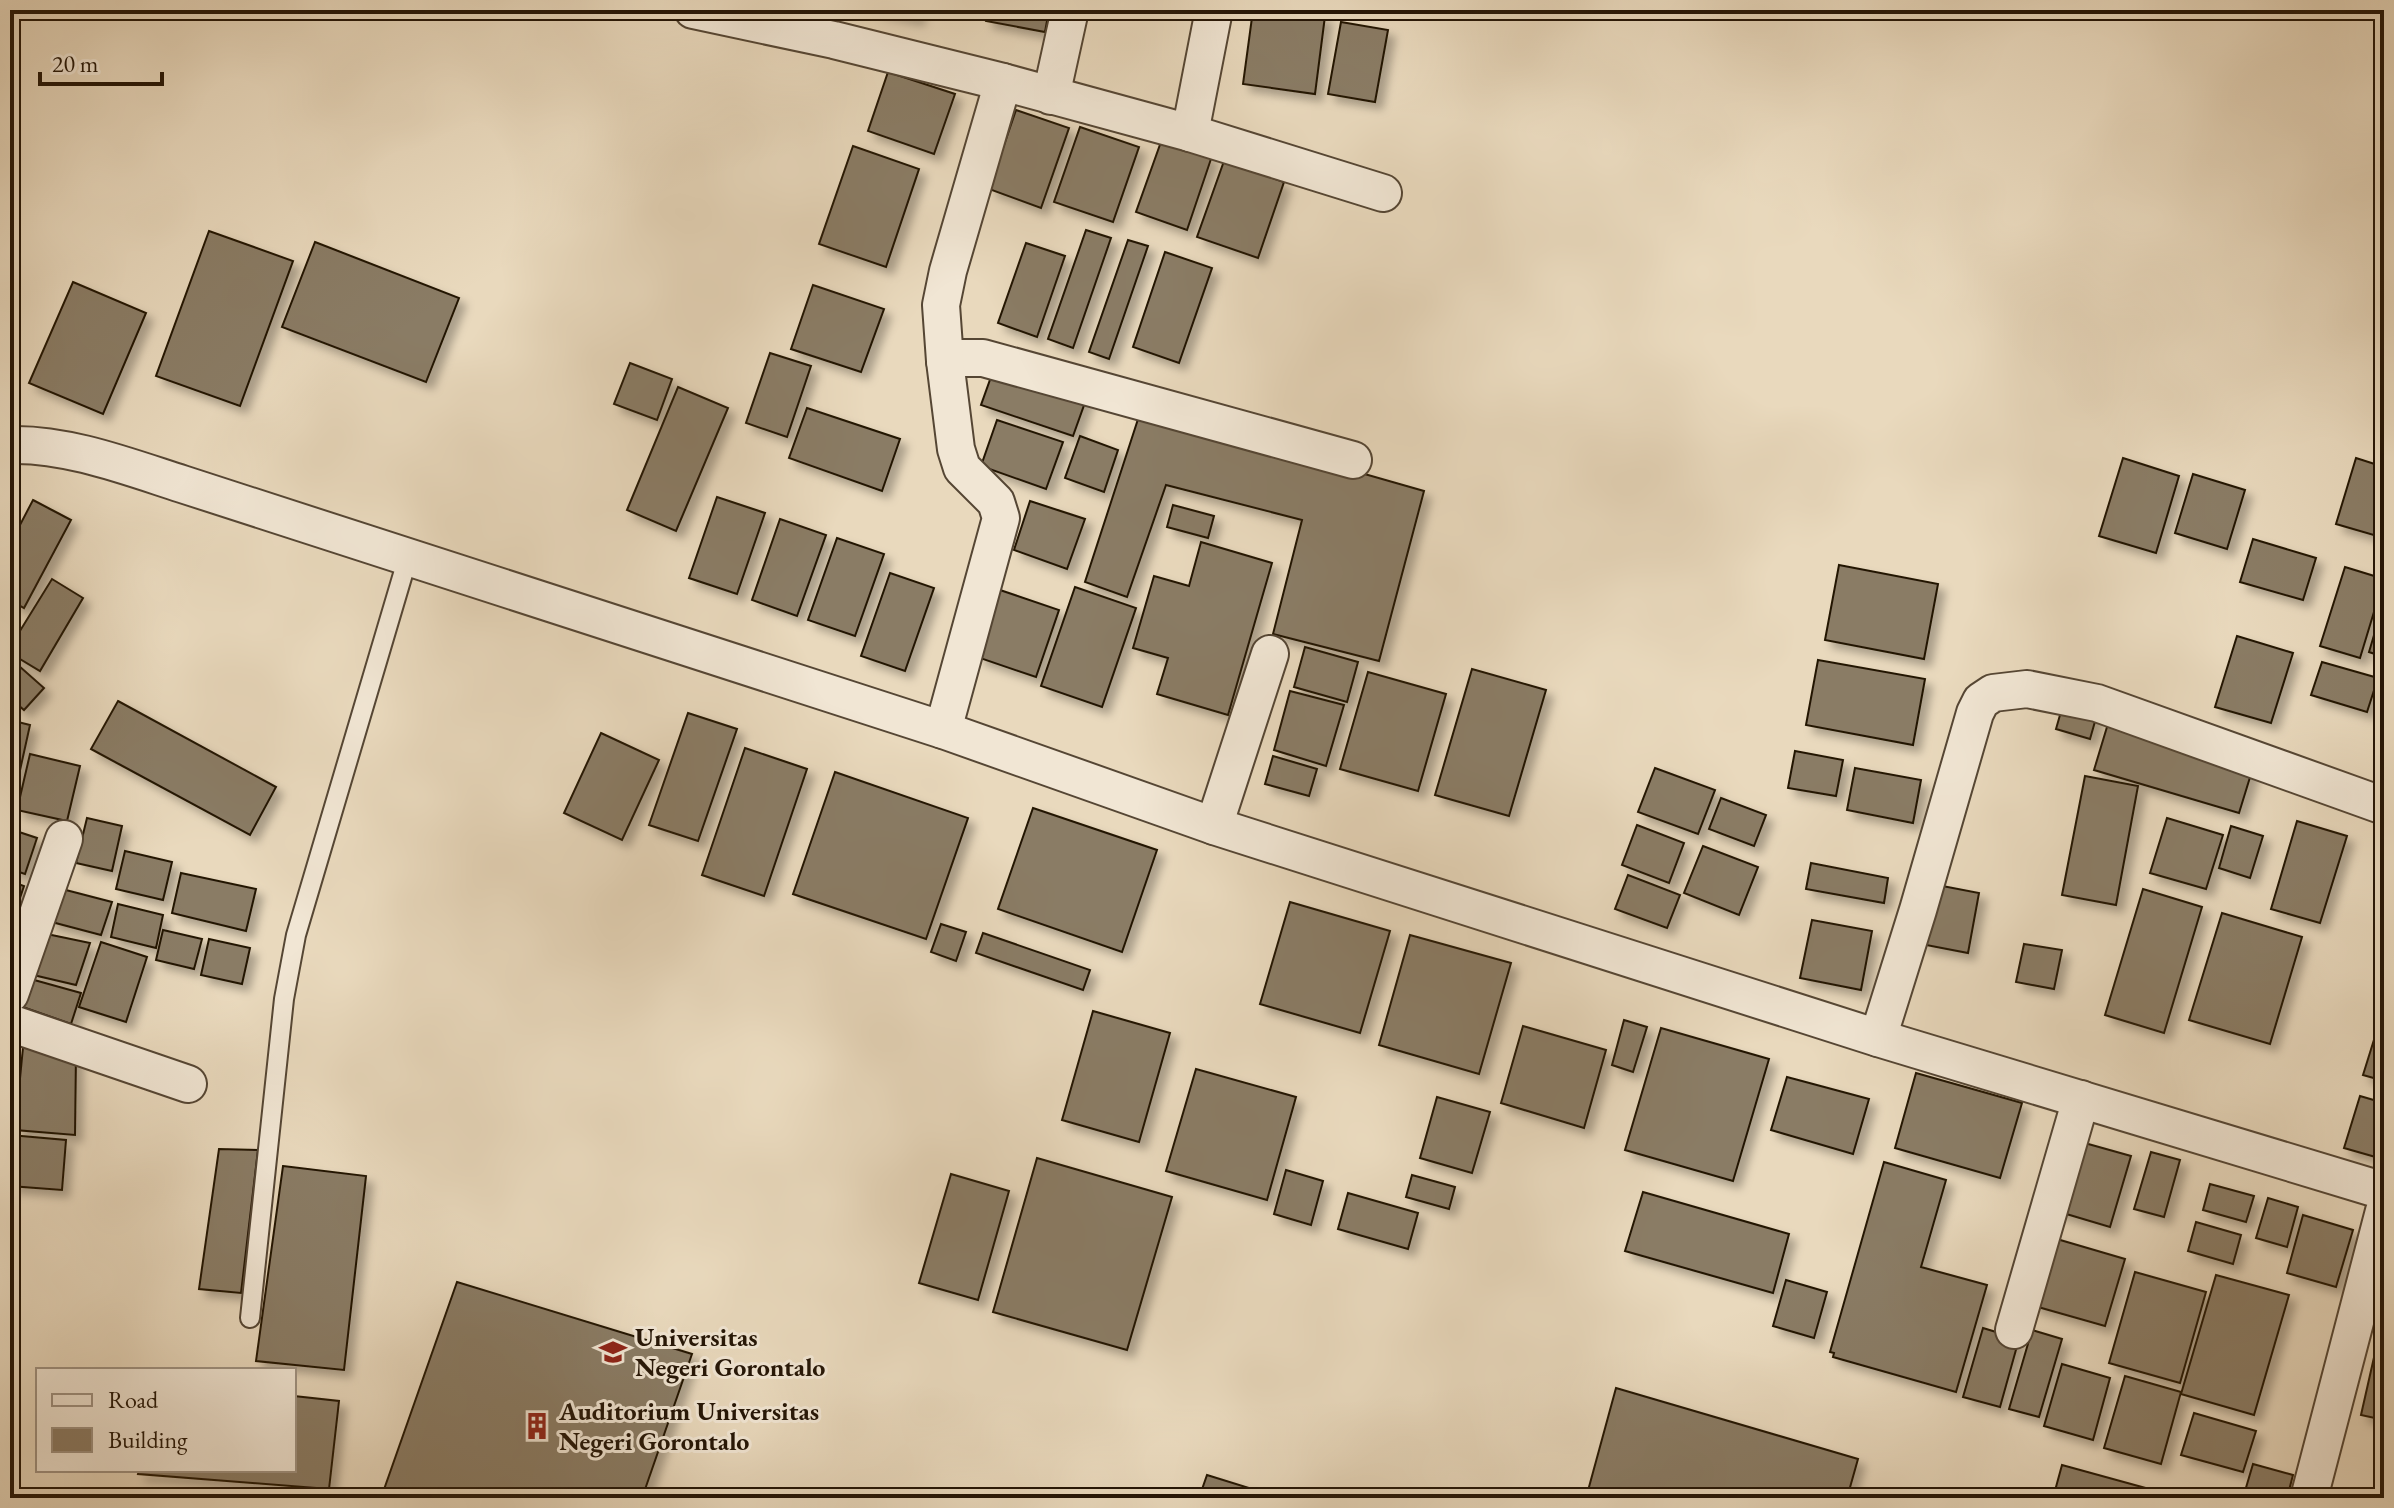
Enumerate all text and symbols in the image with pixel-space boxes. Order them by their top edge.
scale bar [40,36,162,86]
text: 20 m [52,48,99,79]
place label: Universitas Negeri Gorontalo [635,1320,825,1384]
school or university icon: Universitas Negeri Gorontalo [598,1337,628,1367]
legend [36,1368,296,1472]
text: Road [108,1384,159,1415]
place label: Auditorium Universitas Negeri Gorontalo [558,1394,819,1458]
building icon: Auditorium Universitas Negeri Gorontalo [522,1411,552,1441]
text: Building [108,1424,188,1455]

